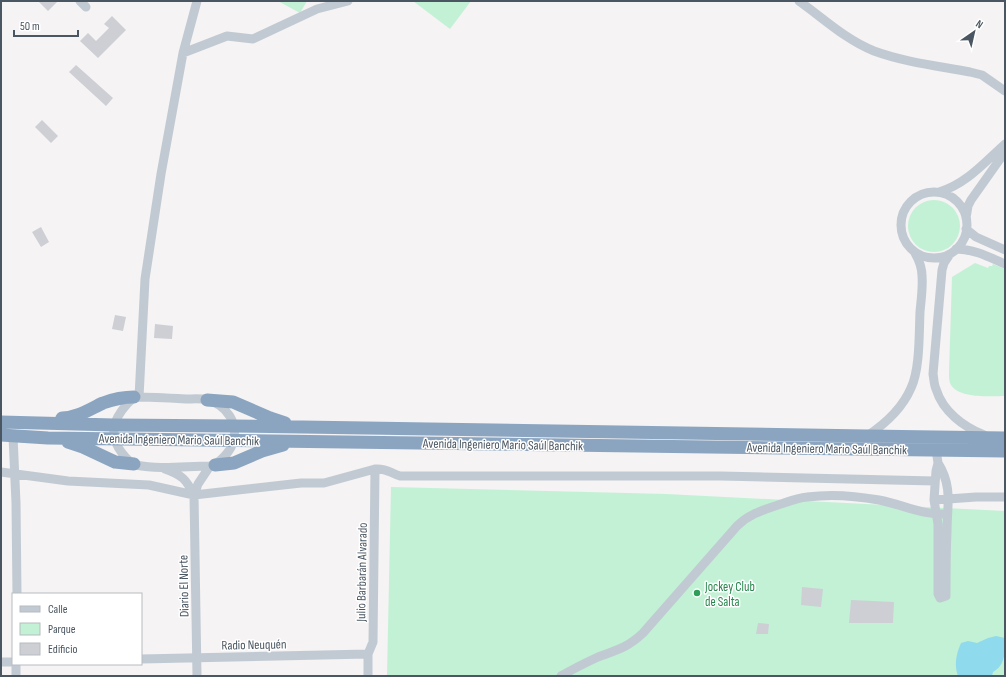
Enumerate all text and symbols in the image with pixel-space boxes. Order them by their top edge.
scale bar [14,12,78,38]
north arrow [954,12,994,52]
text: N [973,17,985,31]
text: 50 m [20,19,40,34]
street label: Avenida Ingeniero Mario Saúl Banchik [98,431,259,449]
street label: Avenida Ingeniero Mario Saúl Banchik [422,436,583,454]
street label: Avenida Ingeniero Mario Saúl Banchik [746,440,907,458]
street label: Julio Barbarán Alvarado [353,522,371,623]
street label: Diario El Norte [175,555,193,617]
place label: Jockey Club de Salta [704,579,755,610]
marker: Jockey Club de Salta [692,588,702,598]
legend [12,593,142,665]
text: Calle [48,602,68,617]
text: Parque [48,622,76,637]
street label: Radio Neuquén [221,636,287,654]
text: Edificio [48,642,77,657]

